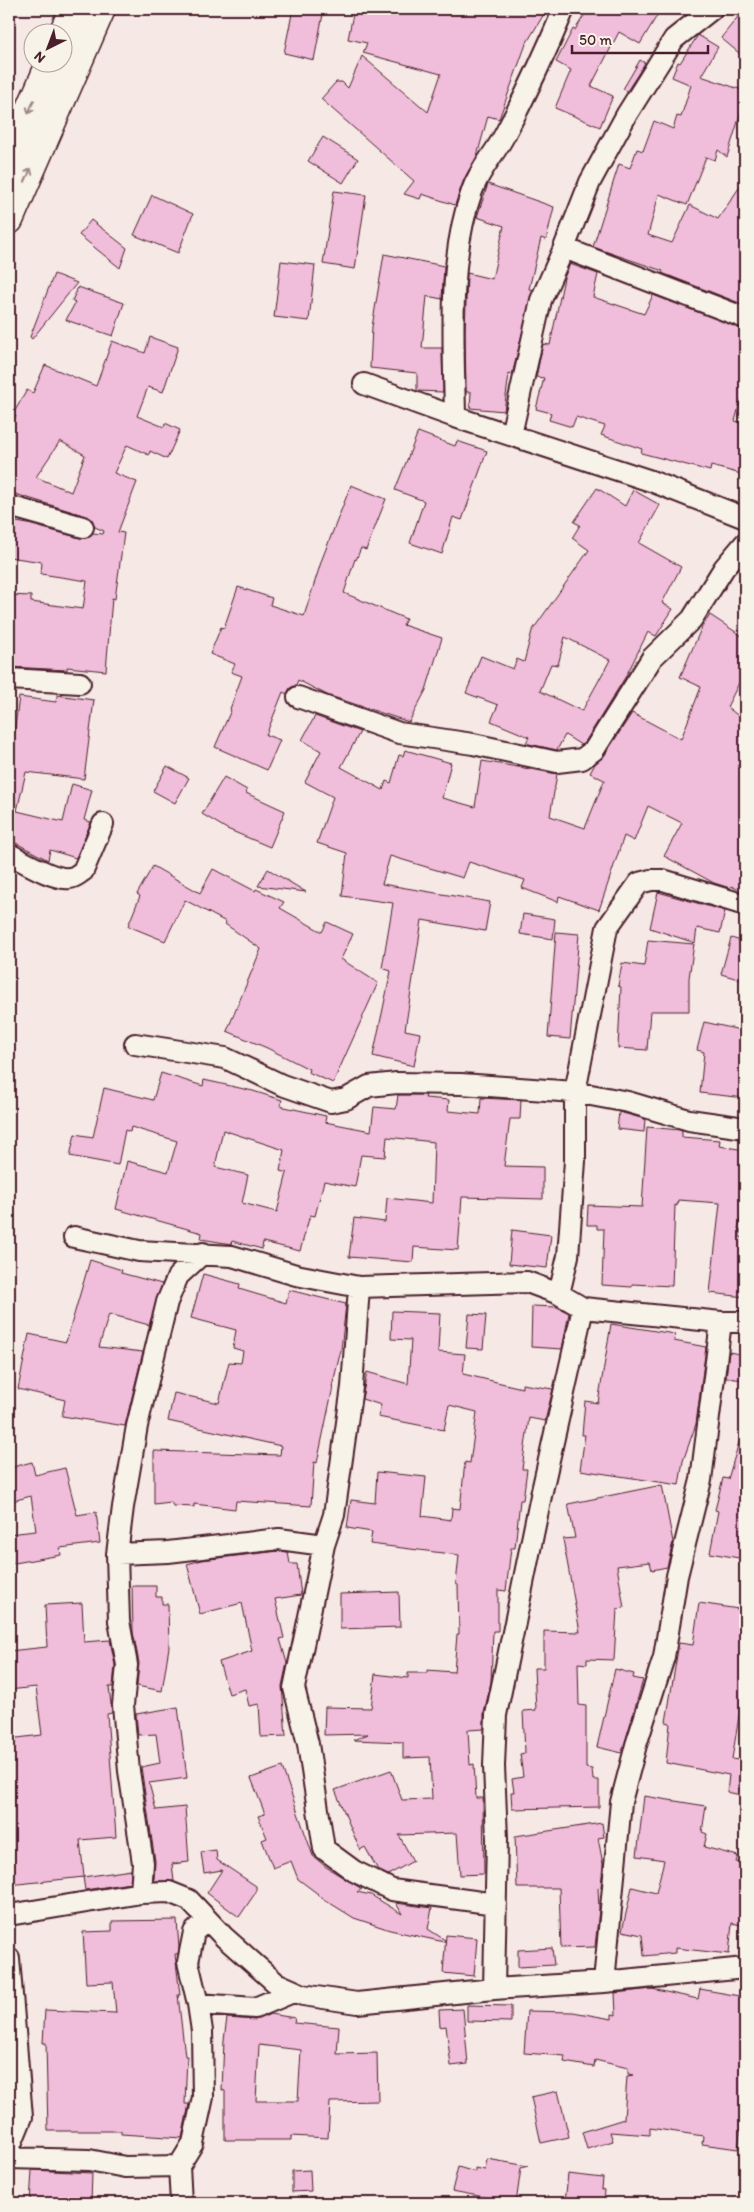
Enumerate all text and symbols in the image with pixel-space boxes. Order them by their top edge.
north arrow [22,22,72,72]
scale bar [572,22,708,54]
text: 50 m [579,31,612,49]
text: N [30,48,49,67]
one-way arrow [26,99,36,114]
one-way arrow [24,168,34,183]

